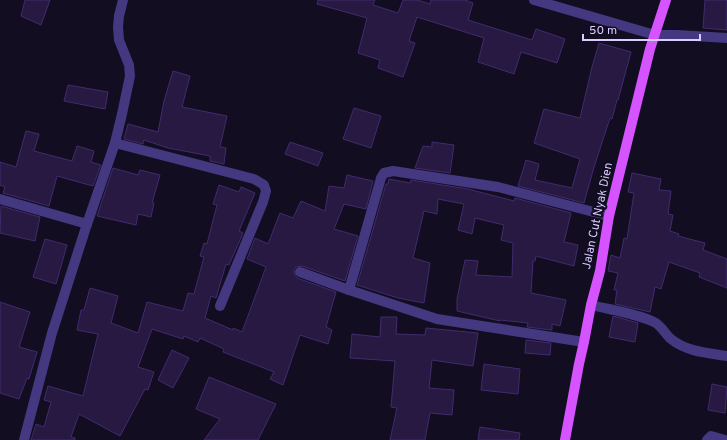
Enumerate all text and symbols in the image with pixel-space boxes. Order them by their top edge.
scale bar [583,16,700,42]
text: 50 m [589,23,617,39]
street label: Jalan Cut Nyak Dien [579,161,617,271]

